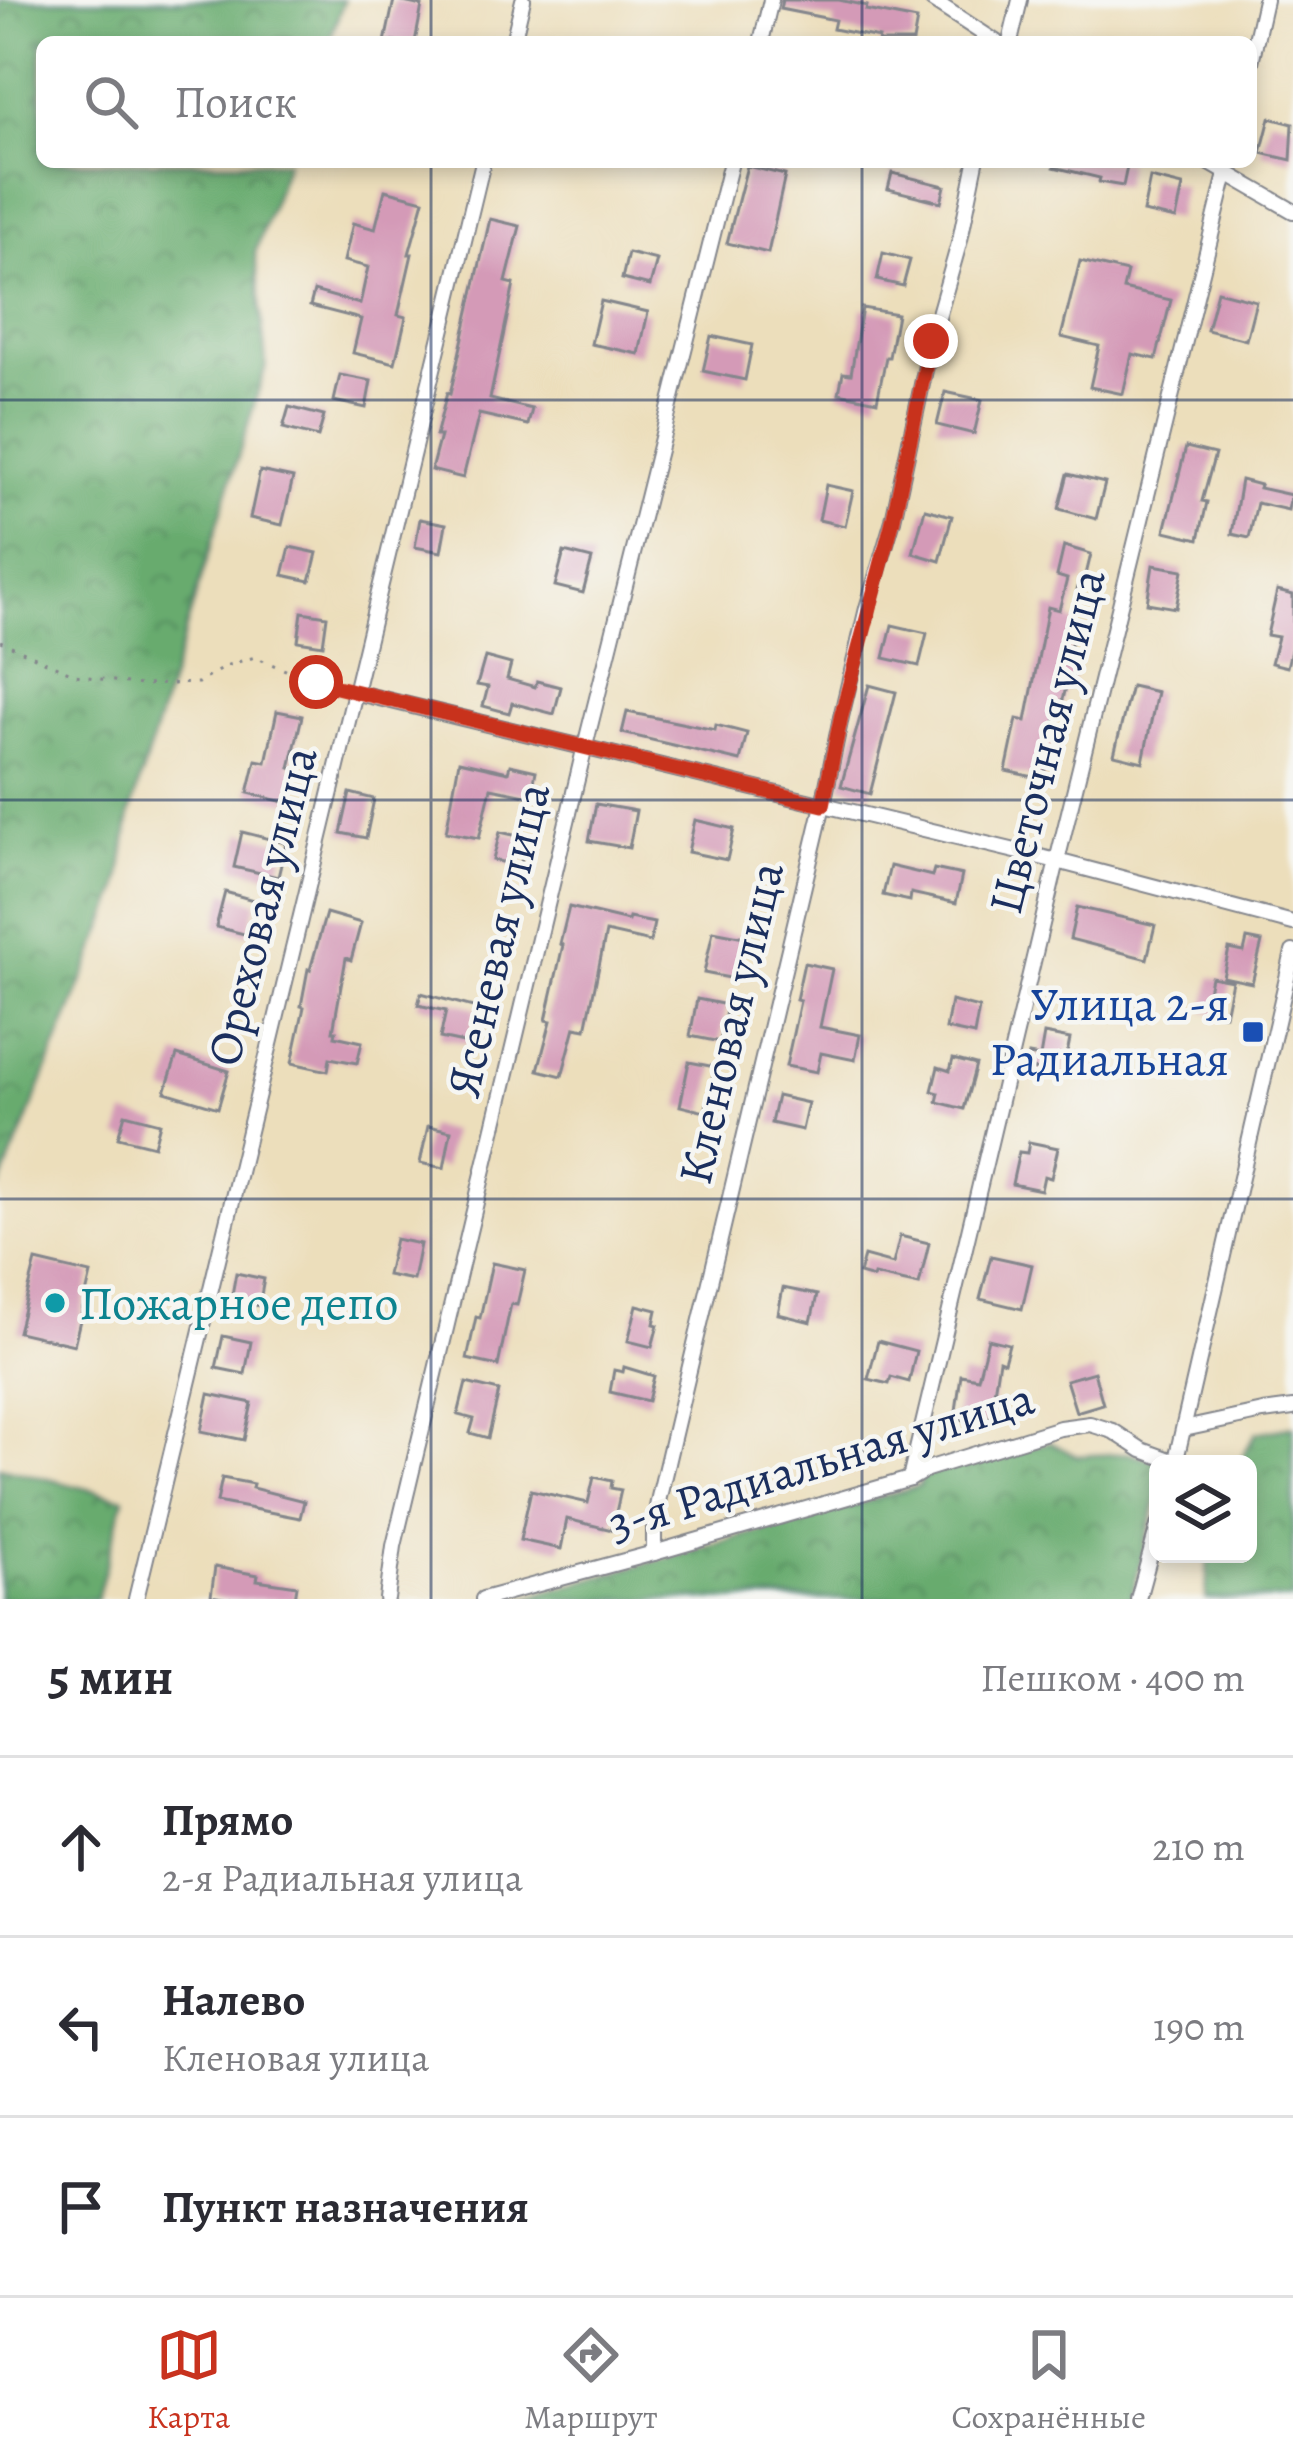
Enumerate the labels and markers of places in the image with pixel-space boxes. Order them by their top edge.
place label: Улица 2-я Радиальная [989,971,1229,1092]
marker: Улица 2-я Радиальная [1240,1019,1266,1045]
place label: Пожарное депо [79,1270,399,1336]
marker: Пожарное депо [42,1290,68,1316]

